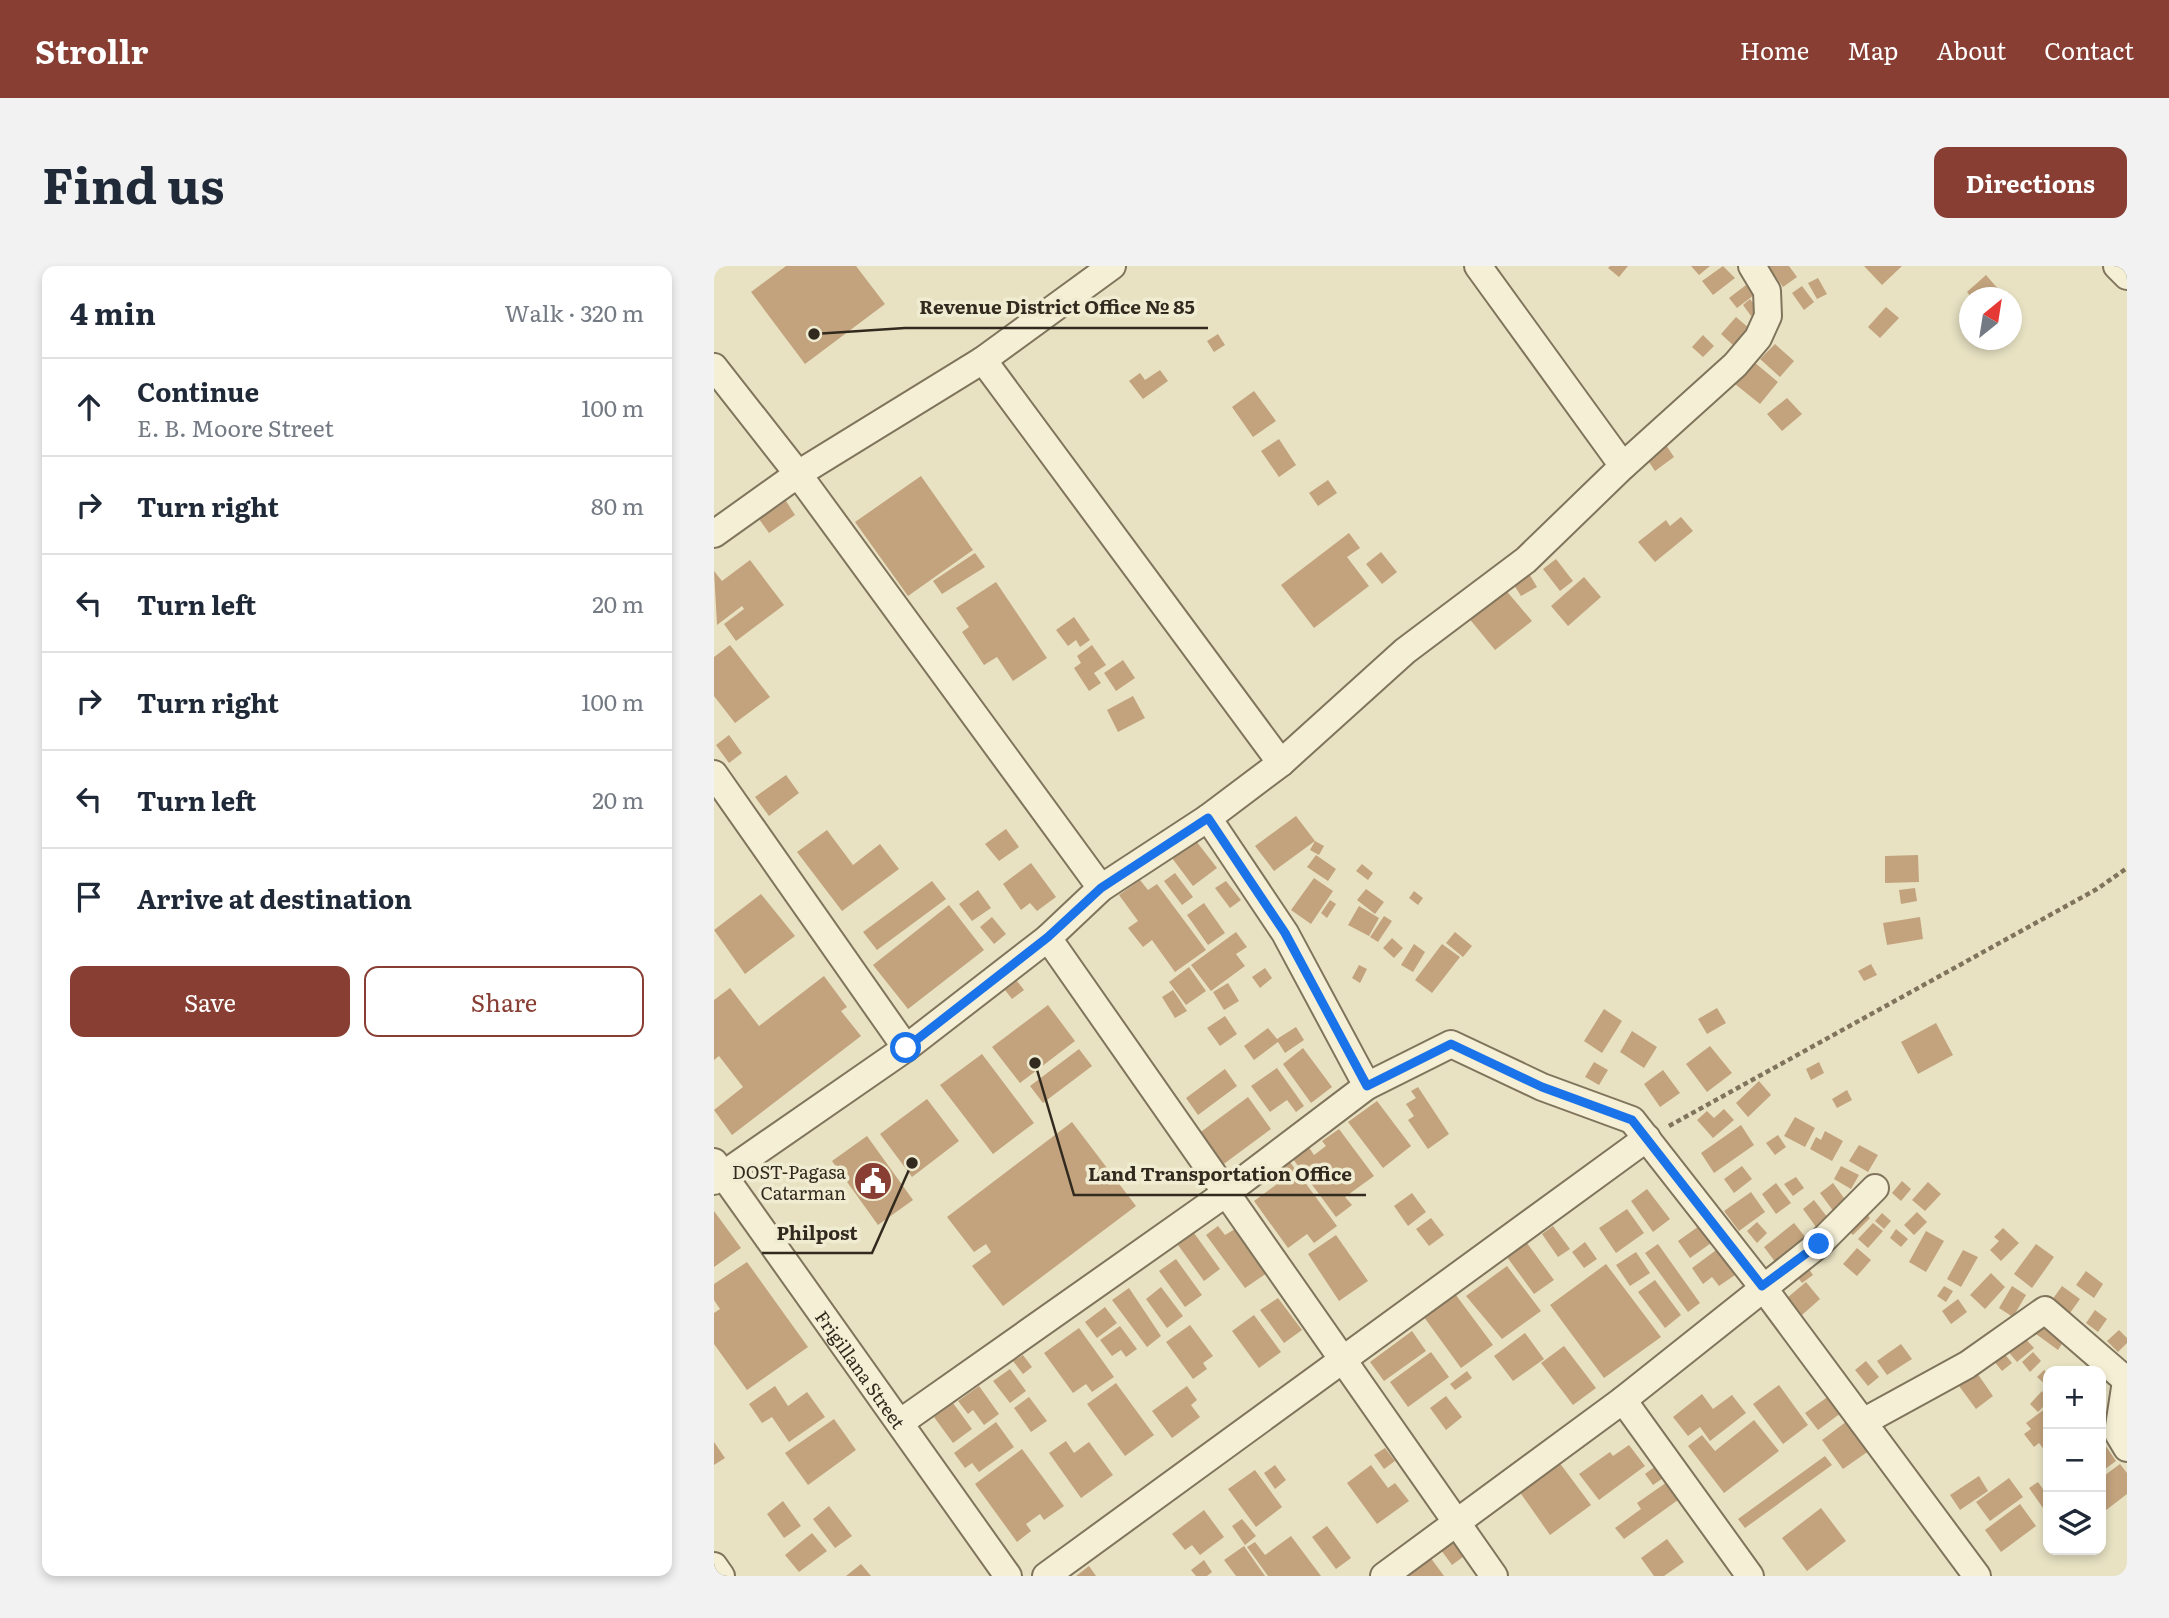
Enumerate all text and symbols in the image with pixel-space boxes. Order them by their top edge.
text: Strollr [35,25,149,74]
text: Home [1740,32,1809,67]
text: Map [1847,32,1898,67]
text: About [1936,32,2006,67]
text: Contact [2044,32,2134,67]
text: Find us [42,146,225,219]
button: Directions [1934,147,2127,218]
north arrow [1959,287,2022,350]
callout: Revenue District Office № 85 [905,288,1208,328]
text: 4 min [70,290,156,334]
text: Revenue District Office № 85 [919,292,1195,320]
text: Walk · 320 m [505,295,644,329]
text: Continue [137,371,259,410]
icon: ahead [70,388,108,426]
text: 100 m [581,390,644,424]
text: E. B. Moore Street [137,410,334,444]
icon: right [70,486,108,524]
text: Turn right [137,486,279,525]
text: 80 m [591,488,644,522]
icon: left [70,584,108,622]
text: Turn left [137,584,256,623]
text: 20 m [592,586,644,620]
icon: right [70,682,108,720]
text: Turn right [137,682,279,721]
text: 100 m [581,684,644,718]
icon: left [70,780,108,818]
text: Turn left [137,780,256,819]
text: 20 m [592,782,644,816]
icon: arrive [70,878,108,916]
text: Arrive at destination [137,878,412,917]
button: Save [70,966,350,1037]
button: Share [364,966,644,1037]
route start [890,1032,921,1063]
callout: Land Transportation Office [1074,1155,1366,1195]
place label: DOST-Pagasa Catarman [732,1158,846,1206]
text: Land Transportation Office [1088,1159,1352,1187]
public building icon: DOST-Pagasa Catarman [852,1160,894,1202]
callout: Philpost [762,1213,872,1253]
text: Philpost [776,1218,858,1246]
route end [1803,1228,1834,1259]
street label: Frigillana Street [810,1304,913,1434]
map controls [2043,1366,2106,1555]
button: + [2043,1366,2106,1429]
button: − [2043,1429,2106,1492]
button: layers [2043,1492,2106,1555]

